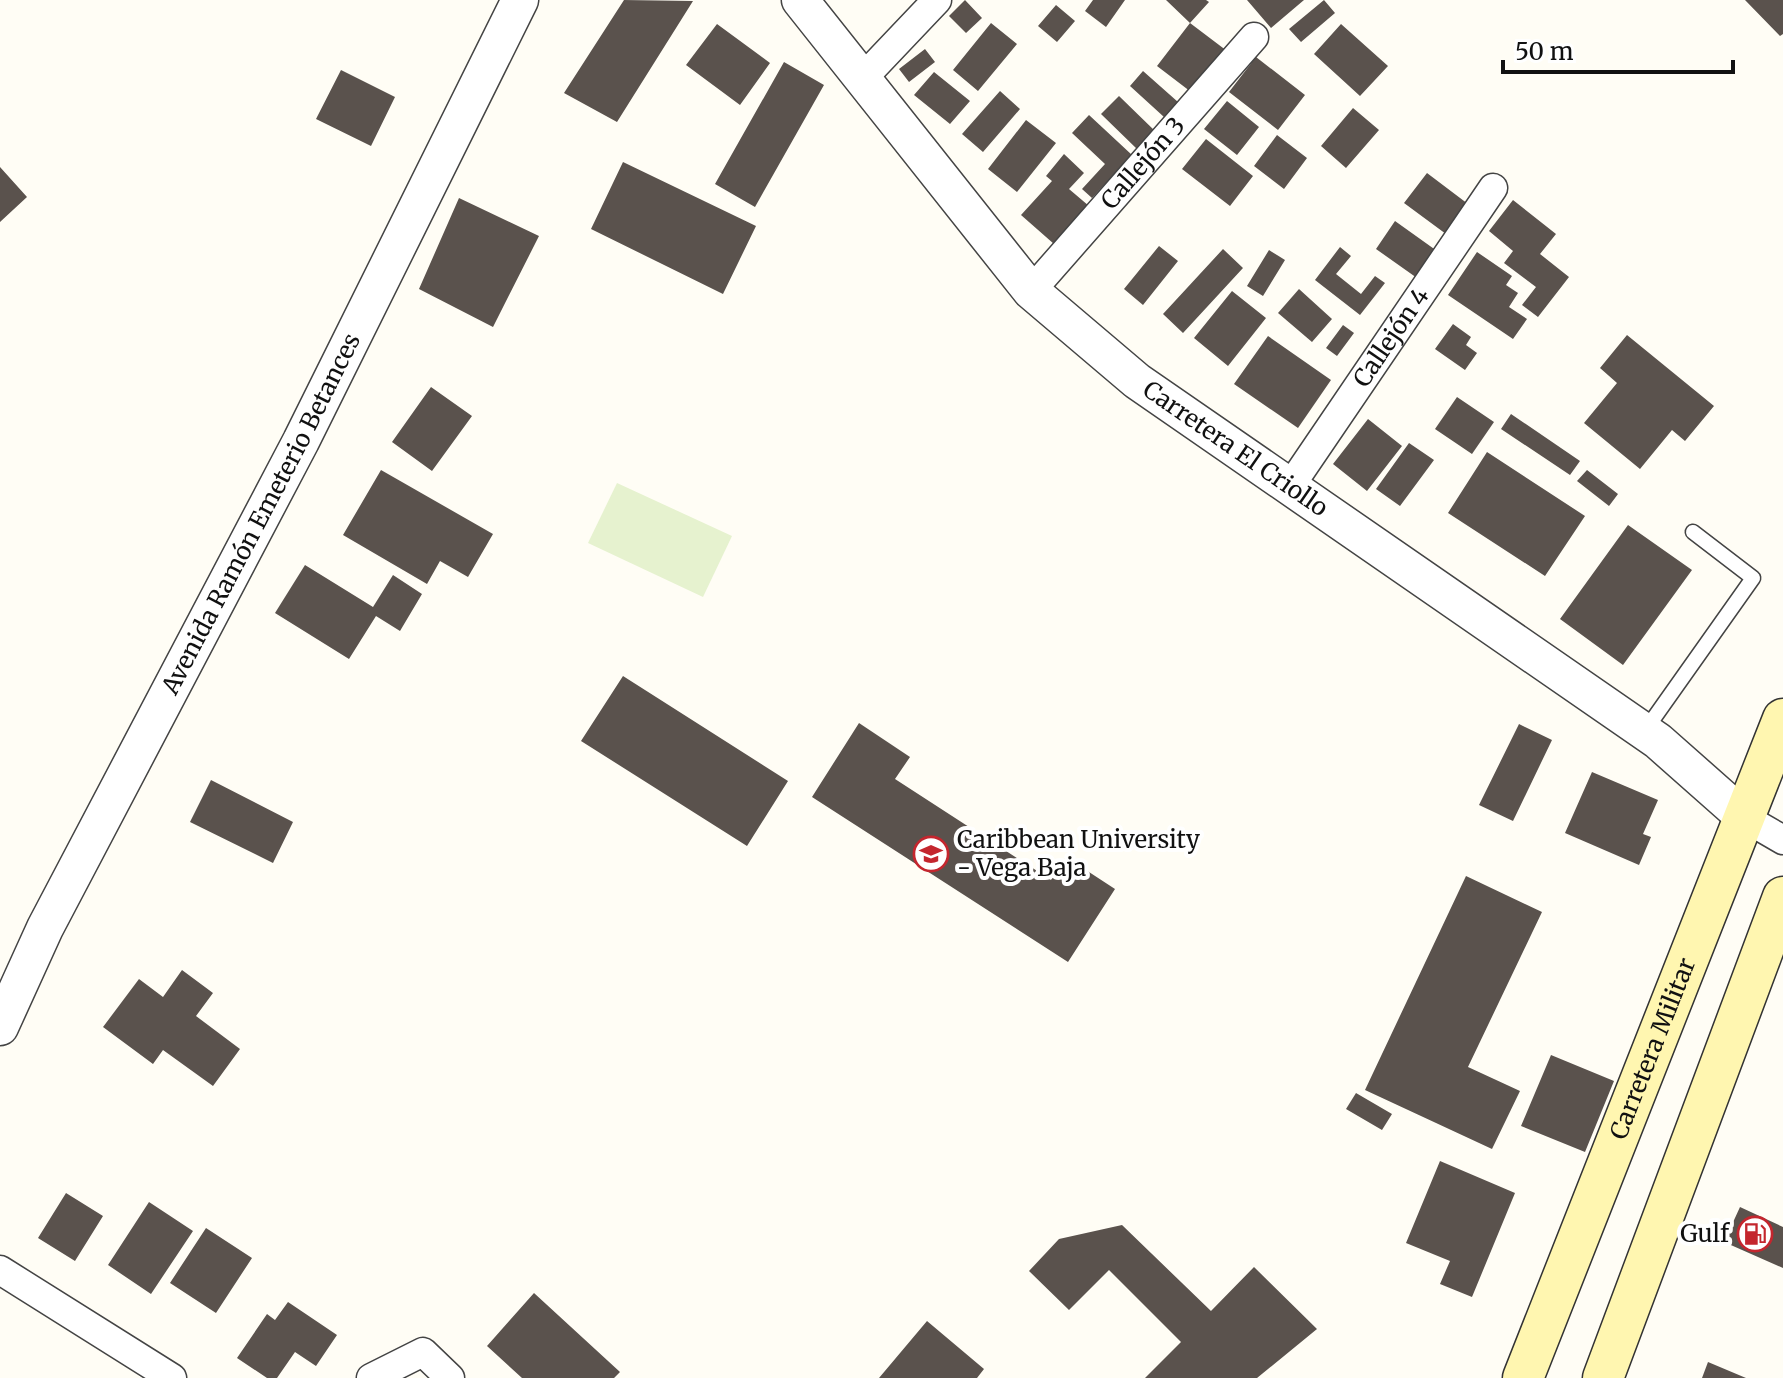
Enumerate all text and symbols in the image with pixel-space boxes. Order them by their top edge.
scale bar [1503,24,1733,74]
text: 50 m [1515,36,1574,67]
street label: Callejón 3 [1094,110,1192,216]
street label: Callejón 4 [1346,281,1436,393]
street label: Avenida Ramón Emeterio Betances [154,328,367,700]
street label: Carretera El Criollo [1137,374,1334,523]
place label: Caribbean University - Vega Baja [957,824,1200,883]
school or university icon: Caribbean University - Vega Baja [912,835,950,873]
street label: Carretera Militar [1603,953,1702,1144]
fuel station icon: Gulf [1736,1215,1774,1253]
place label: Gulf [1680,1218,1730,1249]

